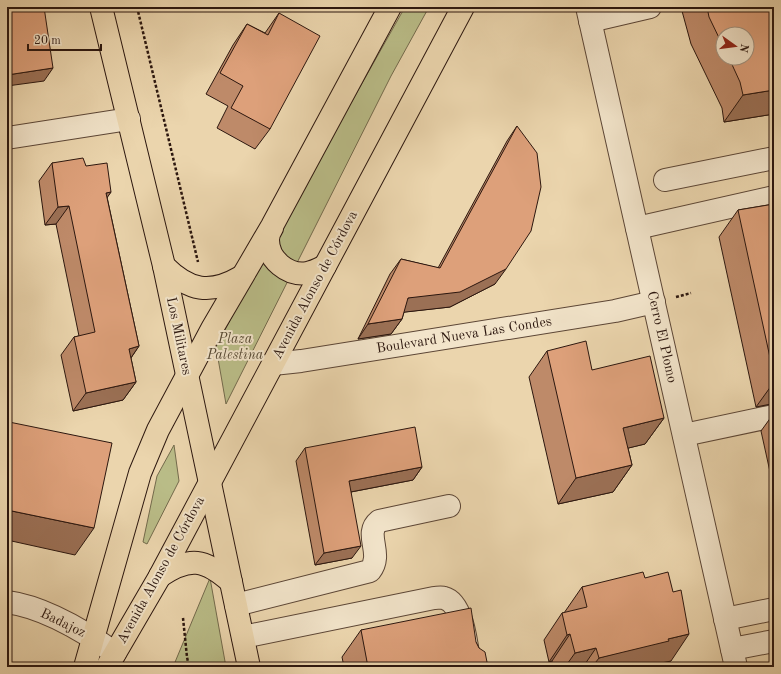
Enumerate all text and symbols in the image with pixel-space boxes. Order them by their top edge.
scale bar [28,26,101,52]
north arrow [715,26,755,66]
text: 20 m [34,35,61,47]
text: N [737,43,750,54]
street label: Avenida Alonso de Córdova [270,209,360,361]
street label: Cerro El Plomo [645,290,679,384]
street label: Los Militares [164,296,194,376]
street label: Boulevard Nueva Las Condes [375,314,553,356]
park label: Plaza Palestina [206,332,264,362]
street label: Avenida Alonso de Córdova [115,494,207,646]
street label: Badajoz [38,606,88,640]

